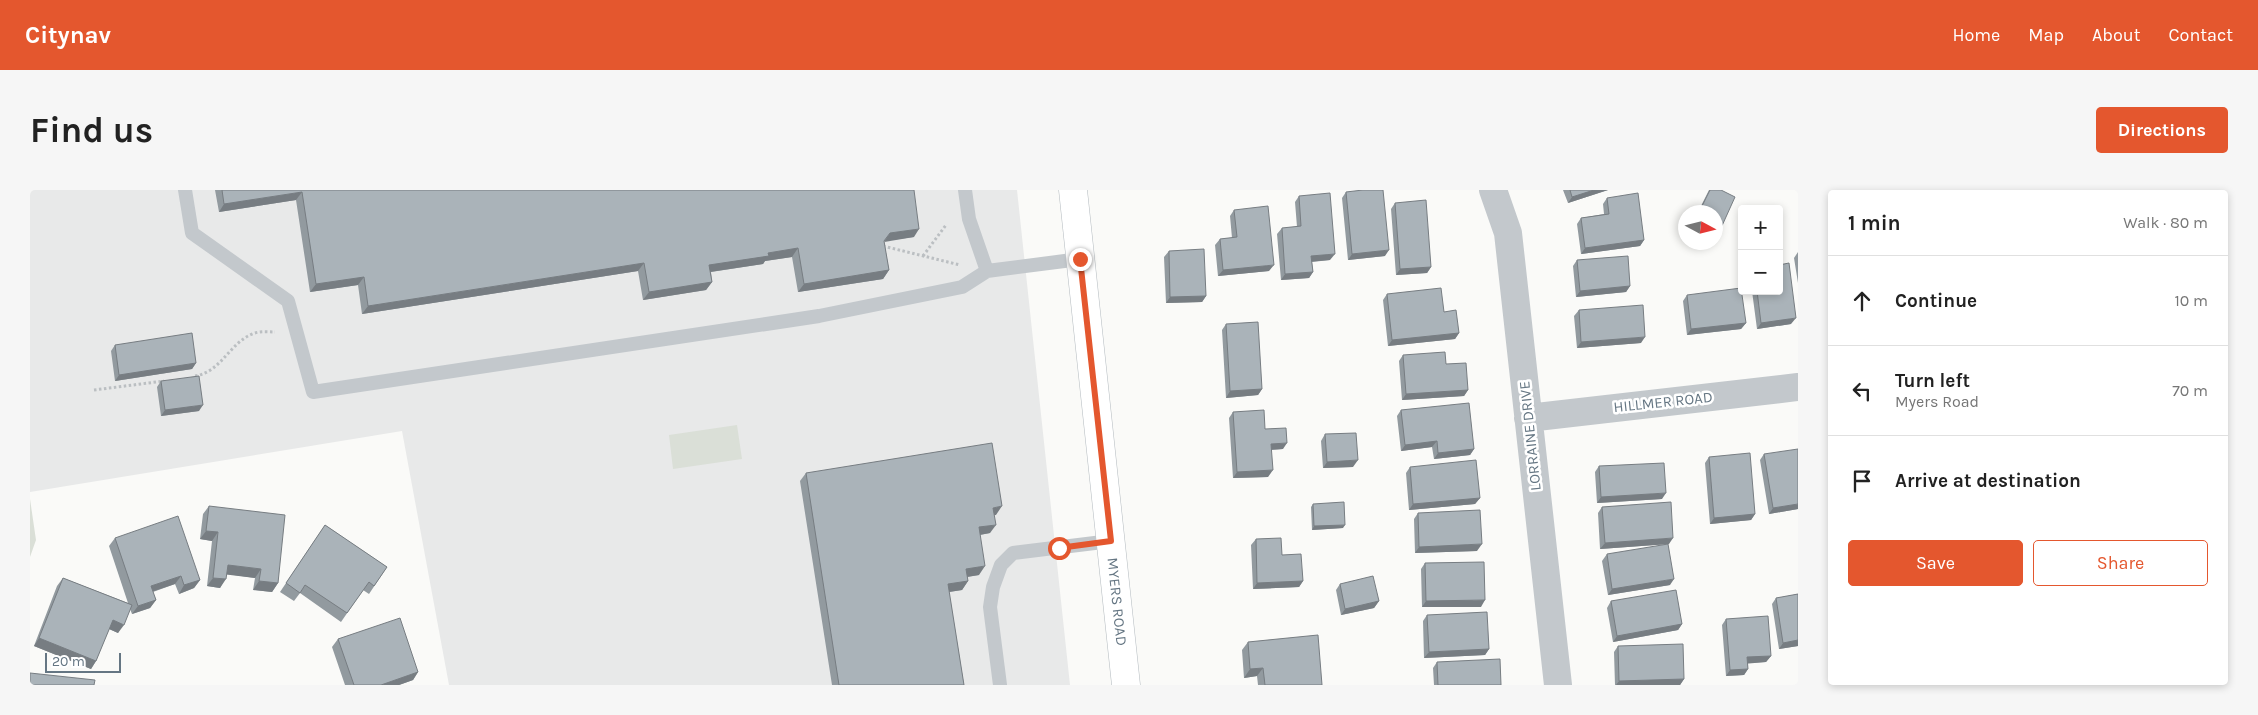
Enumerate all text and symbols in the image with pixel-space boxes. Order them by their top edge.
text: Citynav [25,21,111,49]
text: Home [1952,24,2000,46]
text: Map [2028,24,2064,46]
text: About [2092,24,2141,46]
text: Contact [2169,24,2233,46]
button: Directions [2096,107,2228,153]
text: Find us [30,110,153,151]
north arrow [1678,205,1723,250]
map controls [1738,205,1783,295]
button: + [1738,205,1783,250]
text: 1 min [1848,211,1901,235]
text: Walk · 80 m [2123,213,2208,232]
route end [1069,248,1092,271]
button: − [1738,250,1783,295]
icon: ahead [1848,287,1876,315]
text: Continue [1895,290,1977,312]
text: 10 m [2174,291,2208,310]
text: Turn left [1895,370,1970,392]
icon: left [1848,377,1876,405]
street label: LORRAINE DRIVE [1515,380,1545,492]
text: 70 m [2172,381,2208,400]
street label: HILLMER ROAD [1613,388,1713,416]
text: Myers Road [1895,392,1979,411]
icon: arrive [1848,467,1876,495]
text: Arrive at destination [1895,470,2081,492]
route start [1048,537,1071,560]
button: Save [1848,540,2023,586]
button: Share [2033,540,2208,586]
street label: MYERS ROAD [1103,557,1131,647]
scale bar [45,650,121,673]
text: 20 m [52,653,85,670]

